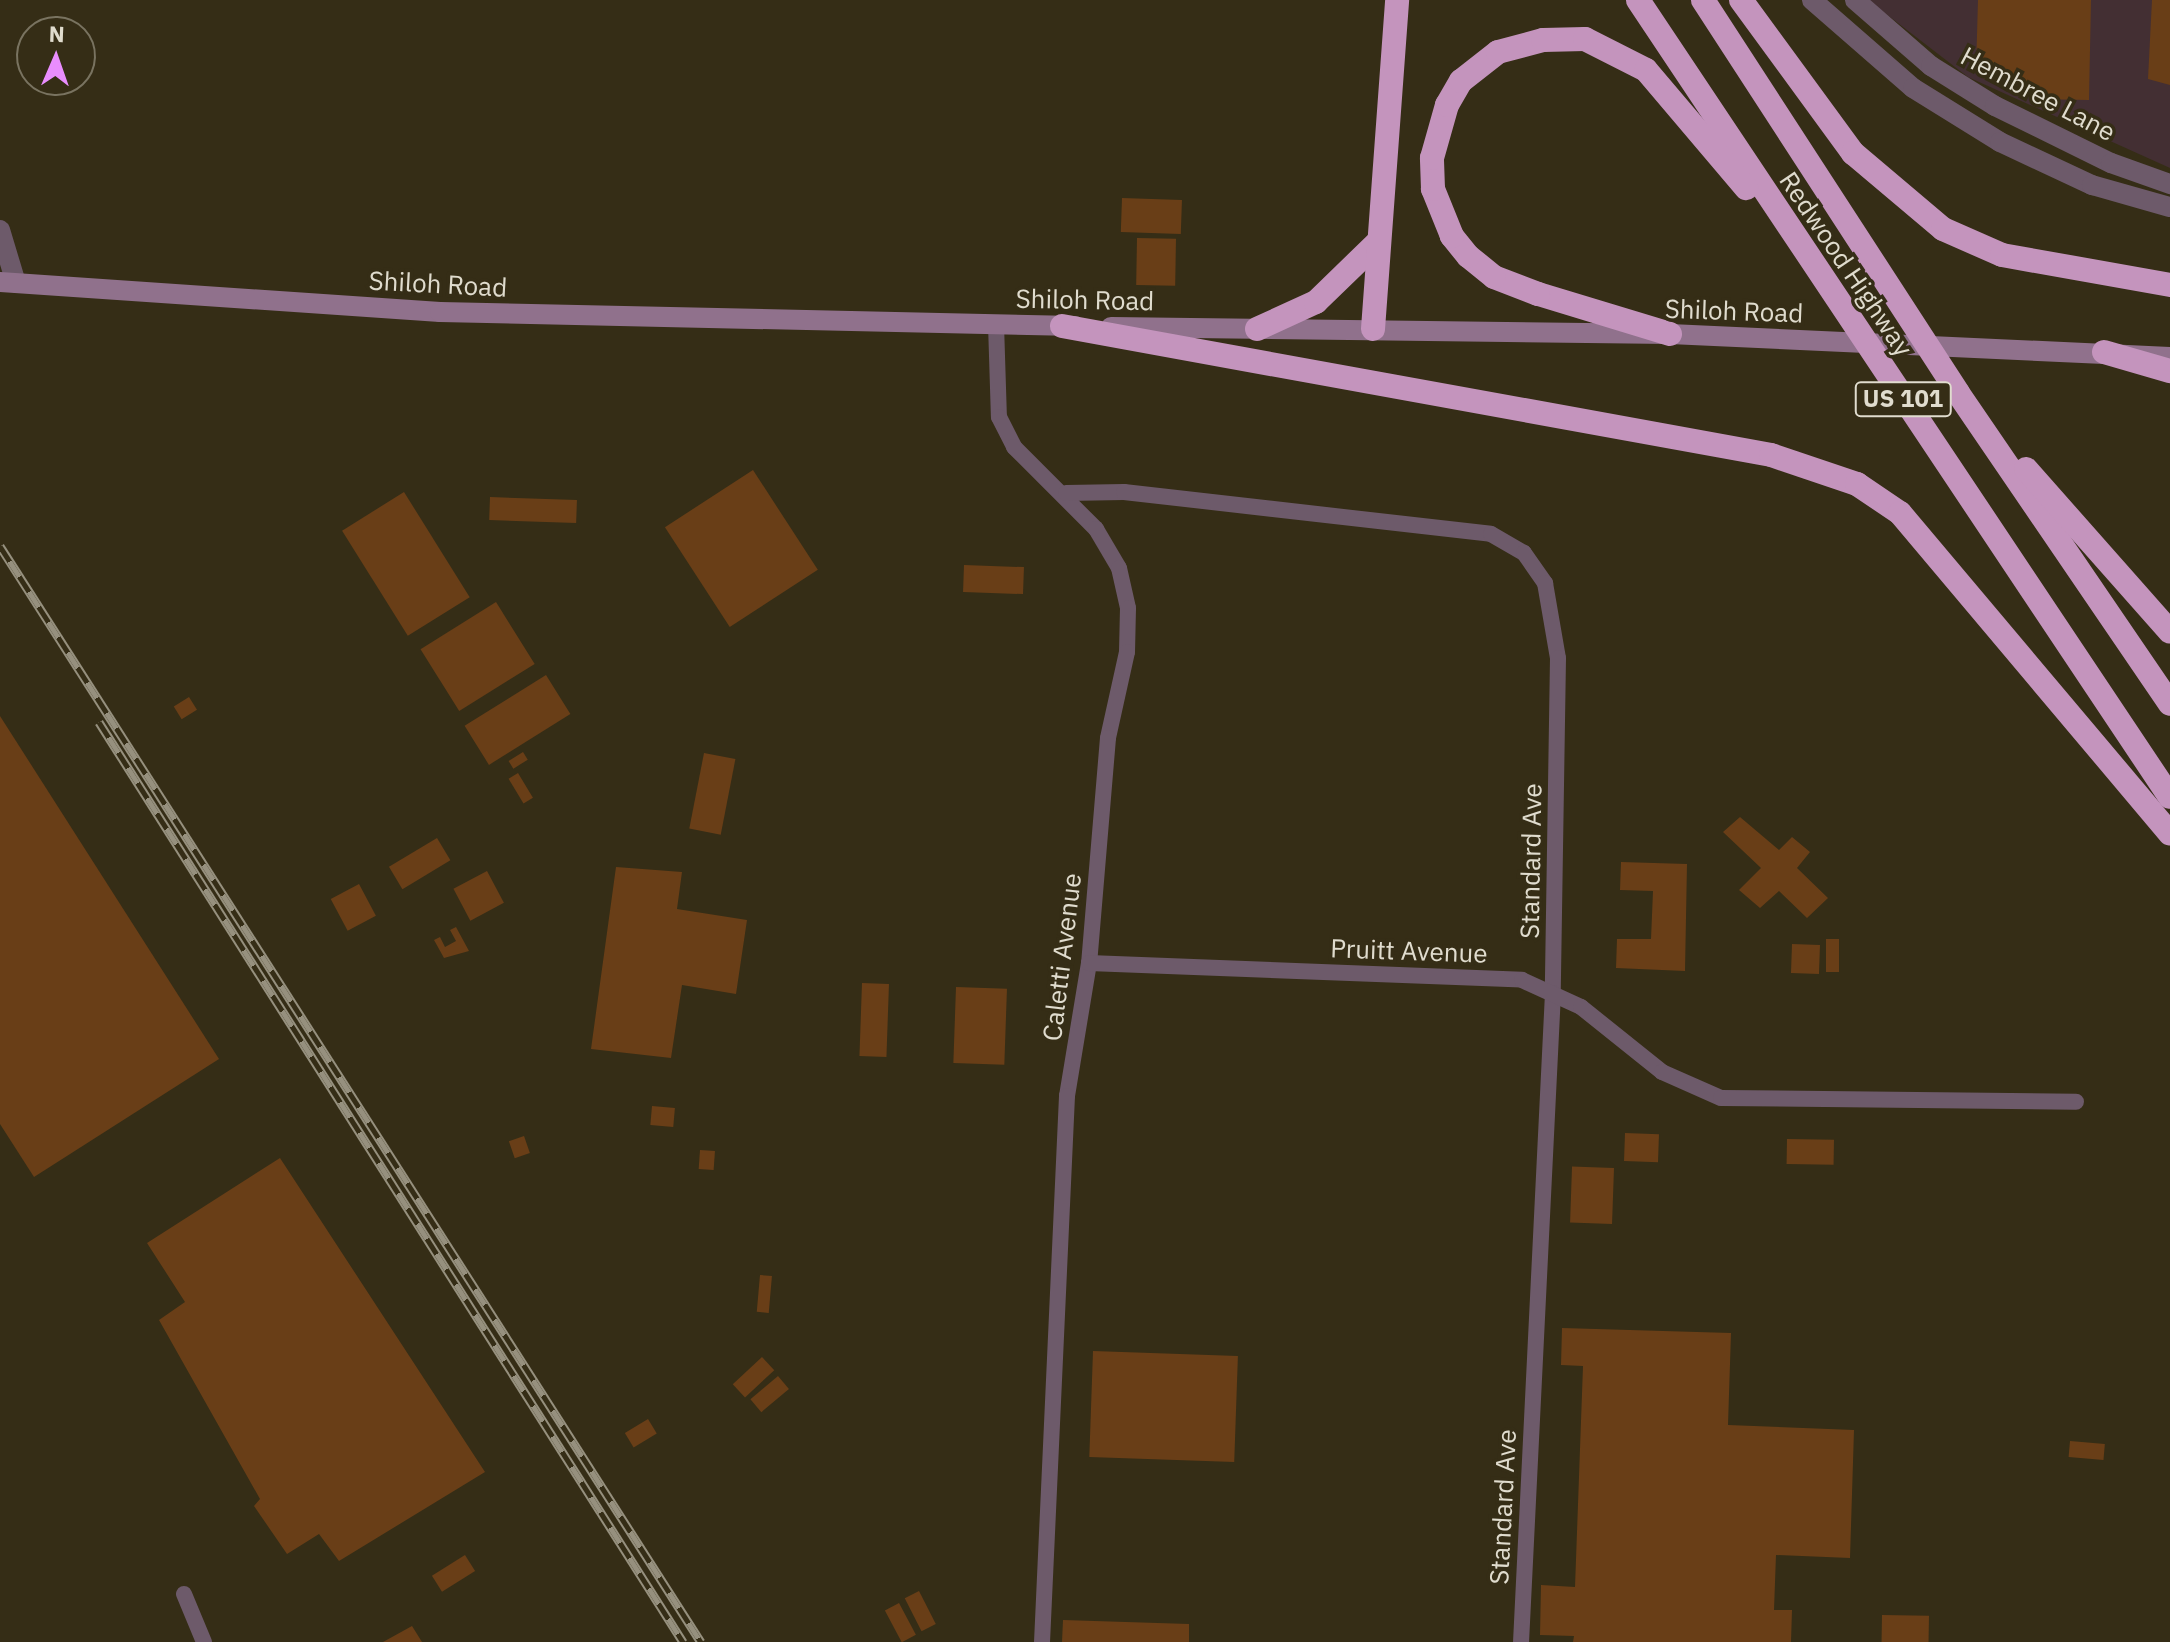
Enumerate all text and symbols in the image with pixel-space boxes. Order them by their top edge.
north arrow [16,16,96,96]
text: N [48,19,65,48]
street label: Hembree Lane [1955,40,2121,148]
street label: Redwood Highway [1773,166,1919,362]
street label: Shiloh Road [368,265,508,303]
street label: Shiloh Road [1015,283,1155,317]
street label: Shiloh Road [1664,293,1804,329]
road number: US 101 [1853,379,1953,419]
street label: Standard Ave [1514,783,1548,939]
street label: Caletti Avenue [1036,871,1088,1043]
street label: Pruitt Avenue [1330,933,1488,969]
street label: Standard Ave [1483,1429,1523,1585]

